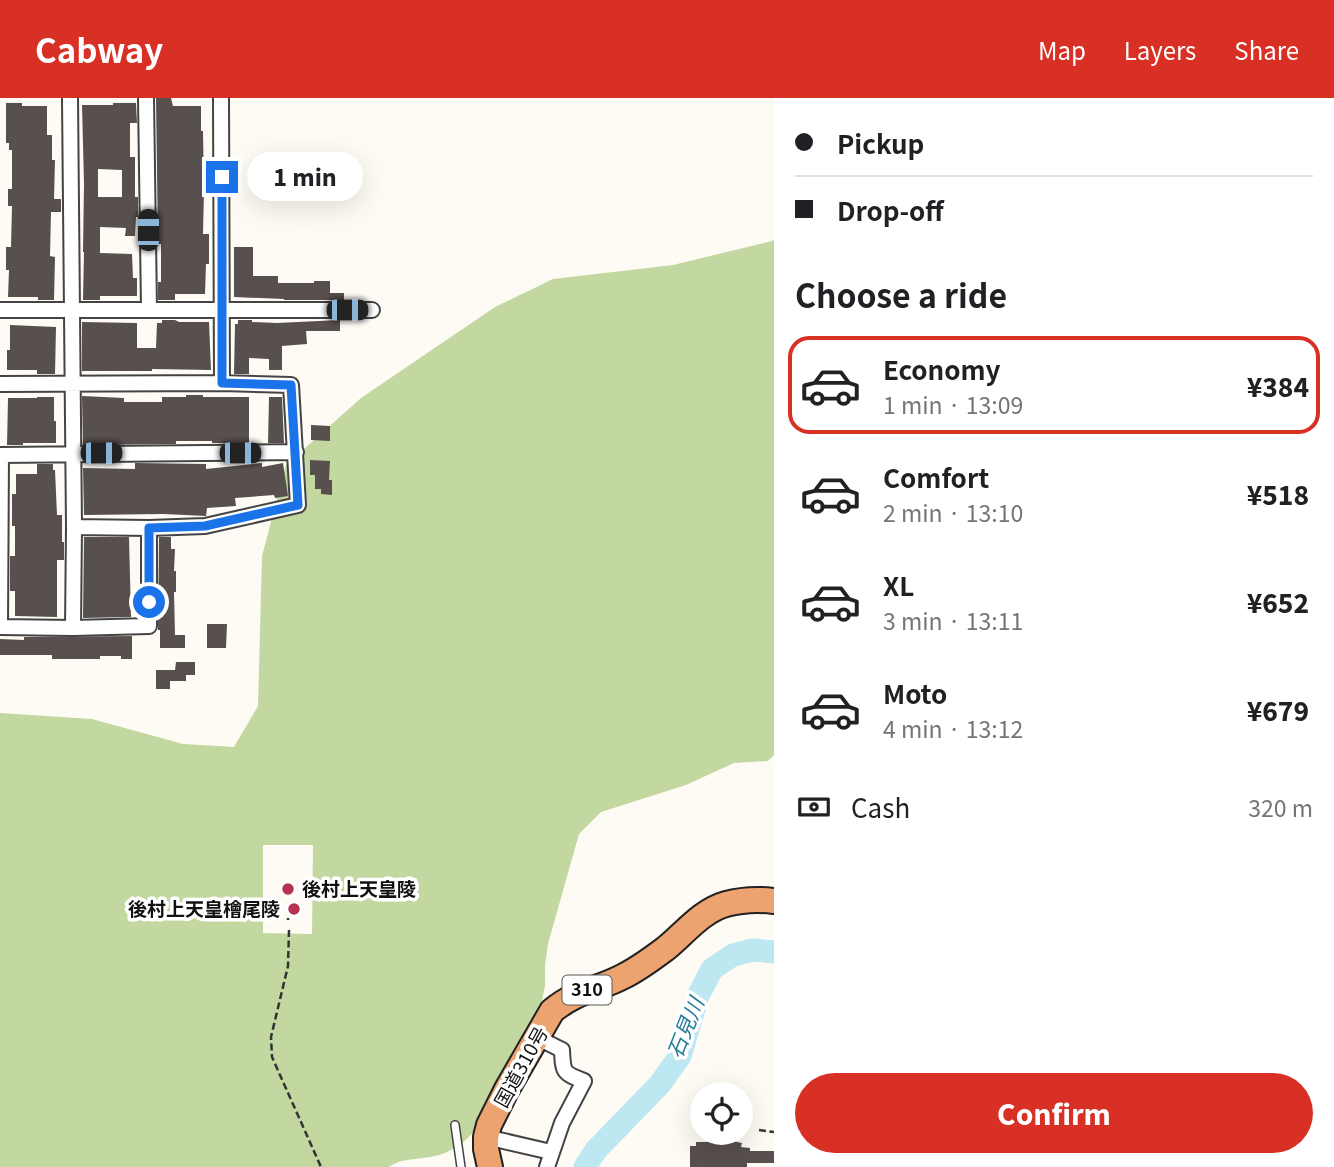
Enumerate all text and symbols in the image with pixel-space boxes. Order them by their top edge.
text: Cabway [35,25,163,73]
text: Map [1038,32,1086,67]
text: Layers [1124,32,1196,67]
text: Share [1234,32,1299,67]
text: Pickup [837,124,924,161]
callout: 1 min [246,153,362,202]
text: 1 min [273,159,337,193]
route end [206,161,238,193]
text: Drop-off [837,191,944,228]
car [138,209,159,251]
text: Choose a ride [795,271,1007,317]
car [327,300,369,321]
text: Economy [883,350,1001,387]
icon: car [799,354,862,417]
text: ¥384 [1247,367,1309,404]
text: 1 min · 13:09 [883,387,1023,421]
car [81,443,123,464]
car [220,443,262,464]
text: Comfort [883,458,989,495]
icon: car [799,462,862,525]
text: ¥518 [1247,475,1309,512]
text: 2 min · 13:10 [883,495,1023,529]
text: XL [883,566,914,603]
icon: car [799,570,862,633]
text: ¥652 [1247,583,1309,620]
route start [133,586,165,618]
text: 3 min · 13:11 [883,603,1023,637]
text: Moto [883,674,947,711]
icon: car [799,678,862,741]
text: ¥679 [1247,691,1309,728]
text: 4 min · 13:12 [883,711,1023,745]
icon: cash [795,788,833,826]
text: Cash [851,788,910,825]
text: 320 m [1248,790,1313,824]
place label: 後村上天皇陵 [302,874,416,901]
marker: 後村上天皇陵 [280,881,296,897]
place label: 後村上天皇檜尾陵 [128,894,280,921]
marker: 後村上天皇檜尾陵 [286,901,302,917]
road number: 310 [562,976,612,1004]
water label: 石見川 [658,991,711,1062]
street label: 国道310号 [486,1021,553,1112]
button: Confirm [795,1073,1313,1153]
map controls [690,1082,753,1145]
button: locate [690,1082,753,1145]

